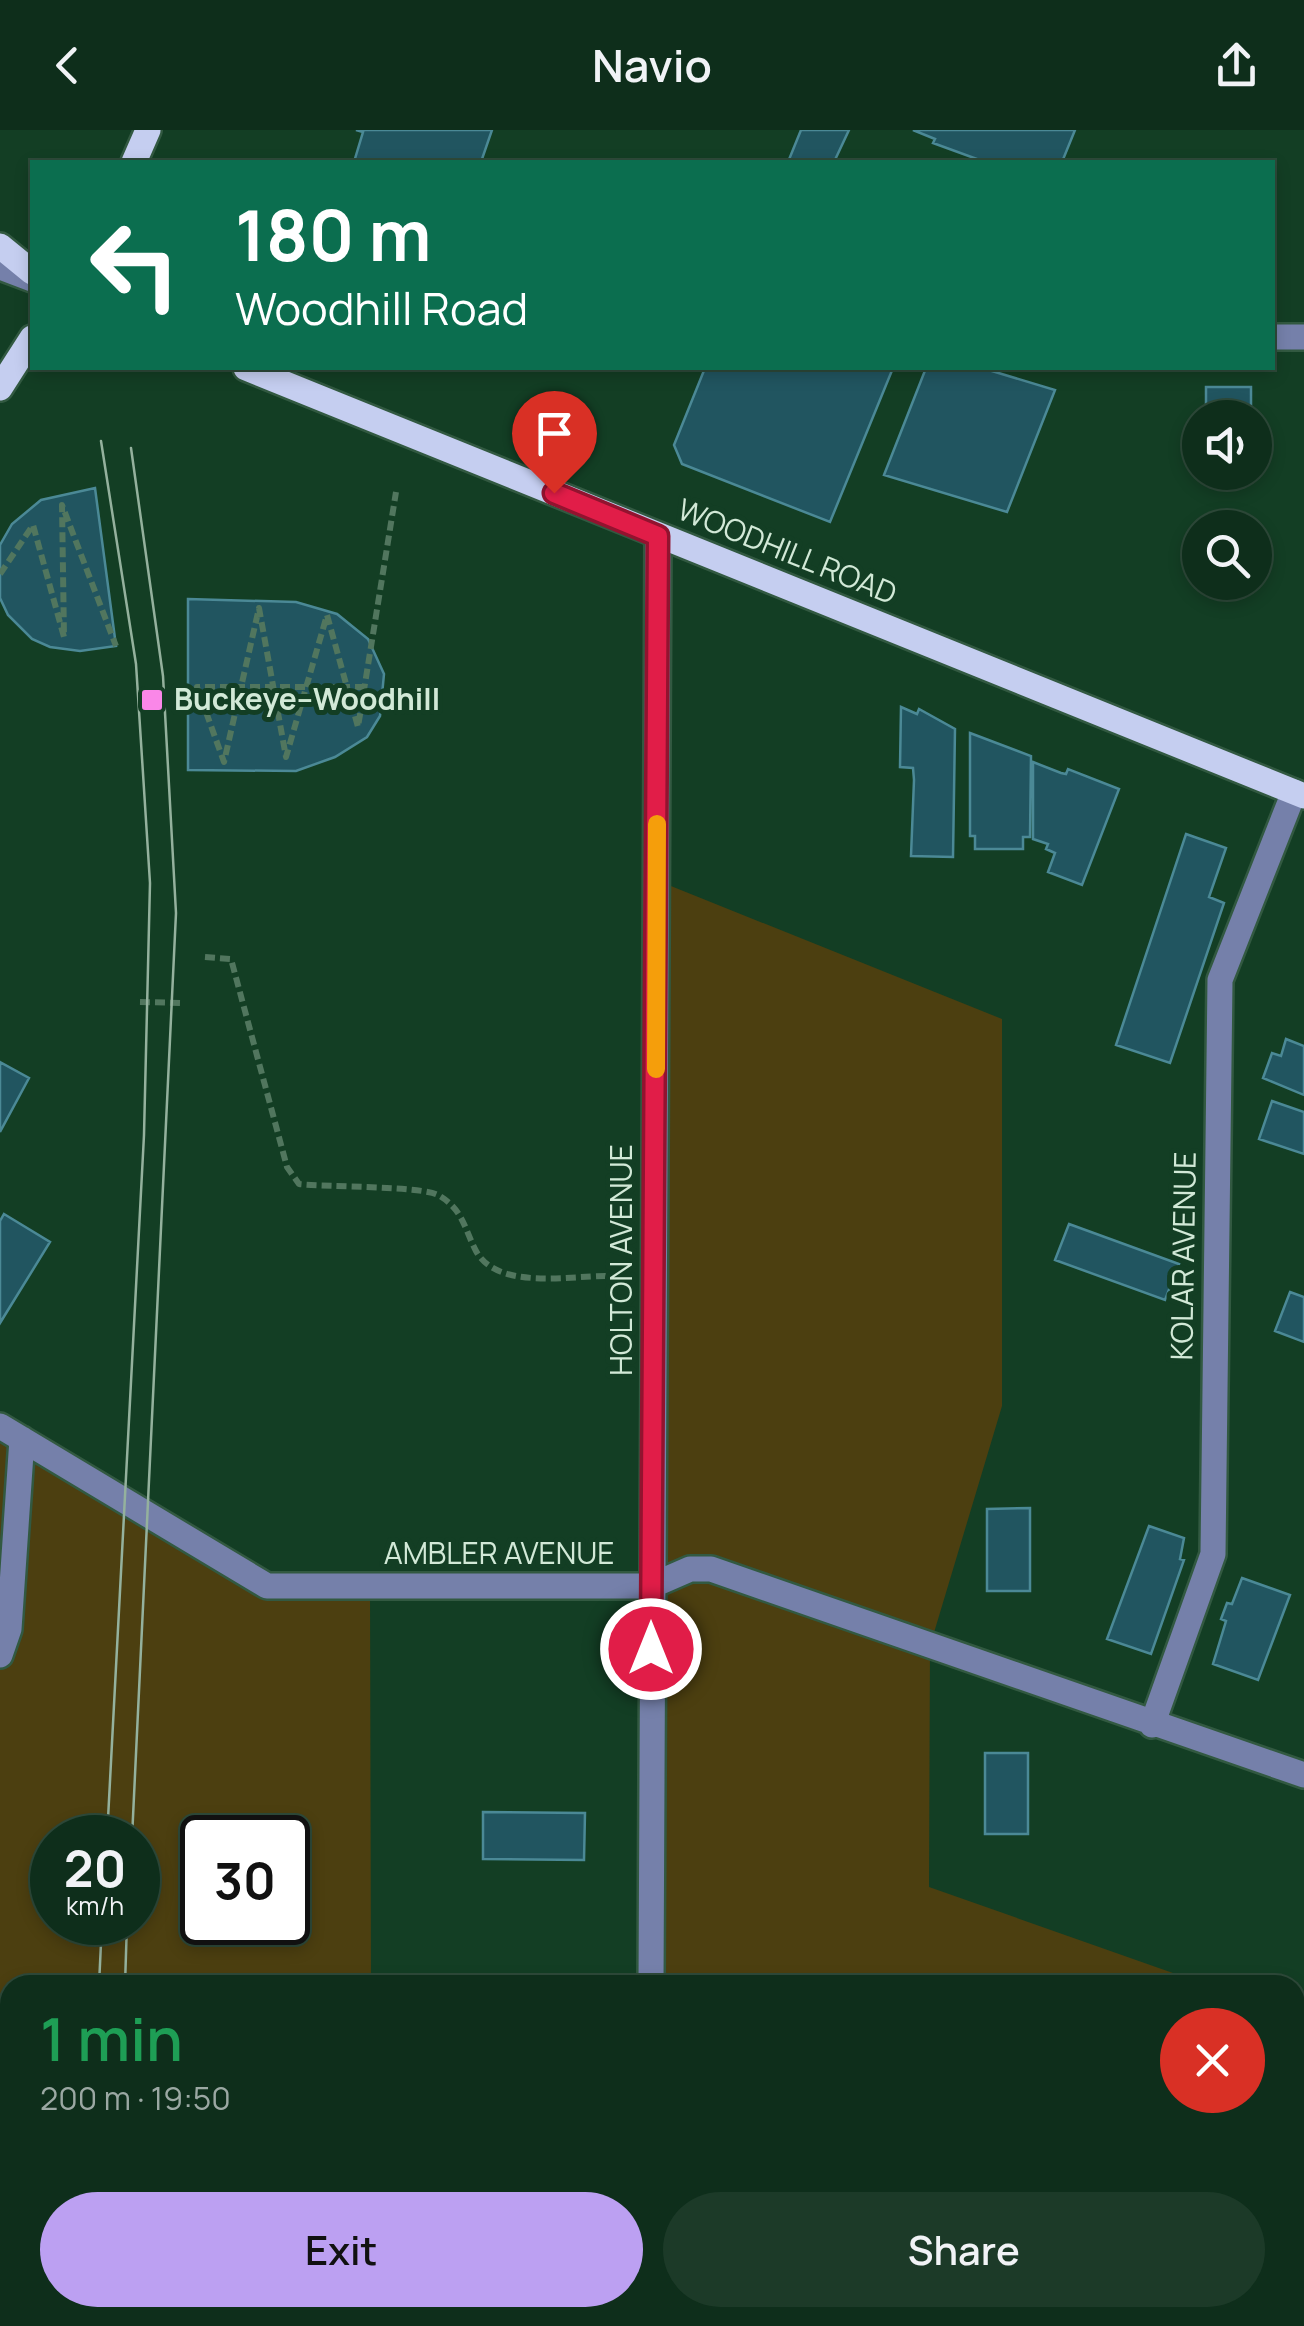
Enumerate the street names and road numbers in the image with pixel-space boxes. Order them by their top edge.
street label: WOODHILL ROAD [672,488,903,613]
street label: HOLTON AVENUE [600,1144,641,1376]
street label: KOLAR AVENUE [1160,1151,1205,1361]
street label: AMBLER AVENUE [384,1532,614,1573]

